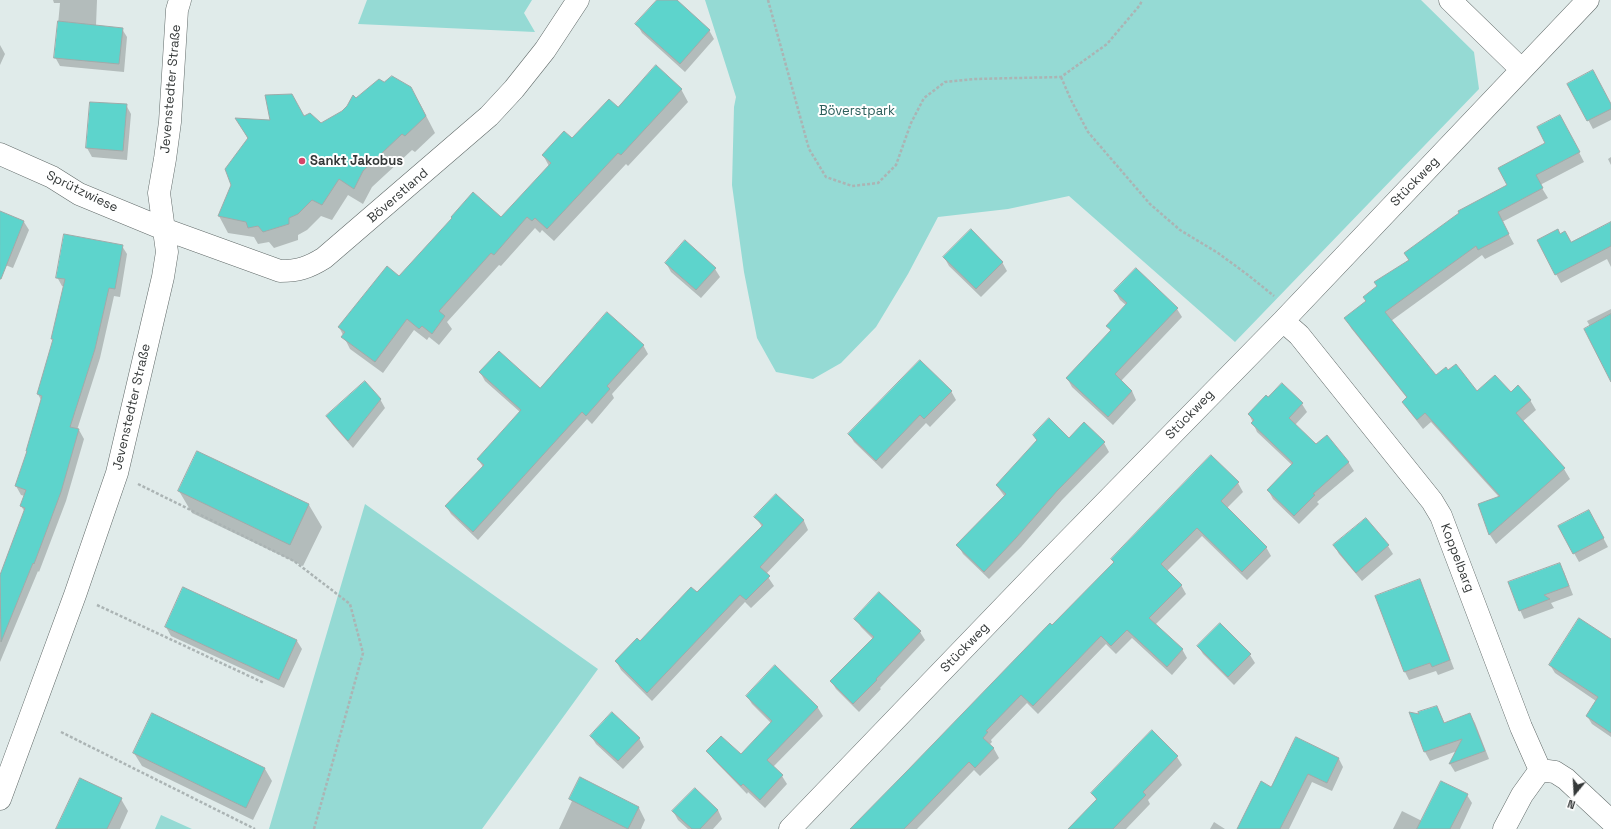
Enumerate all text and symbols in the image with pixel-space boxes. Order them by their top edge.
street label: Jevenstedter Straße [158,24,184,154]
park label: Böverstpark [819,103,895,119]
place label: Sankt Jakobus [310,153,403,169]
street label: Stückweg [1388,154,1442,210]
marker: Sankt Jakobus [297,156,307,166]
street label: Böverstland [364,165,432,227]
street label: Sprützwiese [44,168,120,216]
street label: Jevenstedter Straße [110,342,154,472]
street label: Stückweg [1163,387,1217,443]
street label: Koppelbarg [1437,522,1477,594]
street label: Stückweg [938,620,992,676]
north arrow [1555,773,1595,813]
text: N [1566,797,1577,812]

